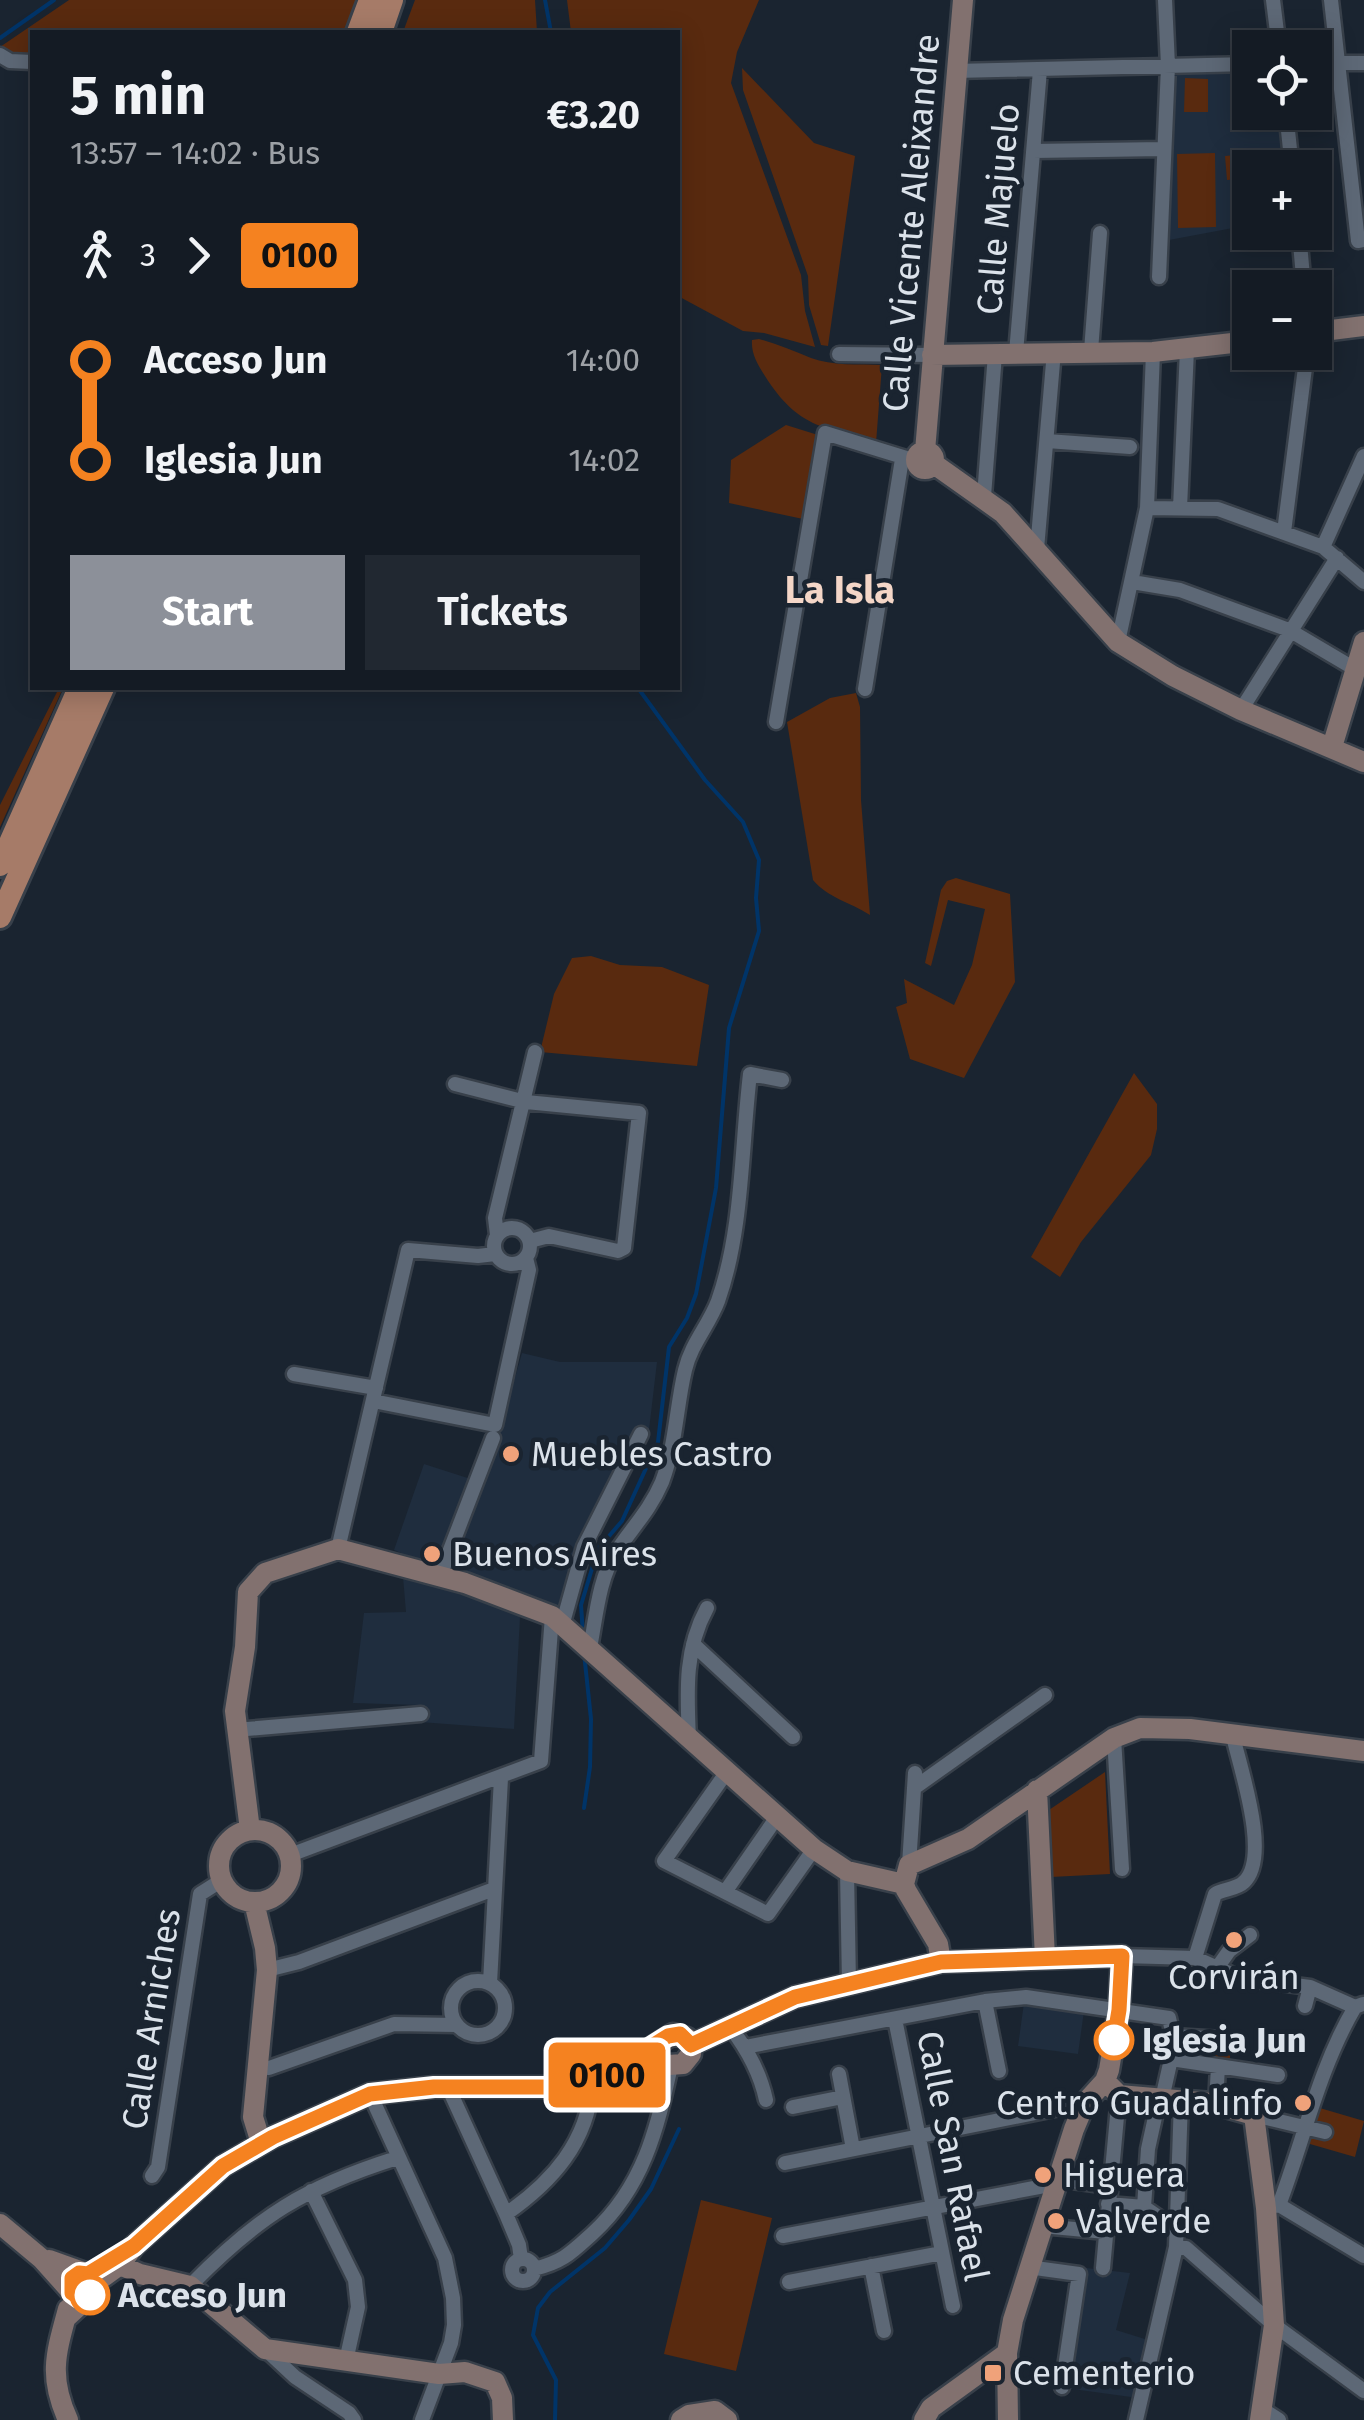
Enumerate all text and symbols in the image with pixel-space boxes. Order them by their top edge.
map controls [1232,30,1332,370]
button: locate [1232,30,1332,130]
street label: Calle Vicente Aleixandre [874,32,948,414]
text: 5 min [70,63,206,129]
text: €3.20 [547,92,640,138]
street label: Calle Majuelo [968,101,1028,317]
text: 13:57 – 14:02 · Bus [70,134,320,172]
button: + [1232,150,1332,250]
icon: walk [70,228,125,283]
icon: forward [171,228,226,283]
text: 0100 [261,234,338,276]
text: 3 [140,236,156,274]
button: − [1232,270,1332,370]
text: Acceso Jun [144,337,328,383]
text: 14:00 [566,341,640,379]
text: Iglesia Jun [144,437,323,483]
text: 14:02 [568,441,640,479]
button: Start [70,555,345,670]
button: Tickets [365,555,640,670]
district label: La Isla [785,567,895,613]
place label: Muebles Castro [531,1433,773,1475]
marker: Muebles Castro [500,1443,522,1465]
place label: Buenos Aires [452,1533,657,1575]
marker: Buenos Aires [421,1543,443,1565]
street label: Calle Arniches [113,1905,189,2133]
marker: Corvirán [1223,1929,1245,1951]
place label: Corvirán [1168,1956,1300,1998]
place label: Iglesia Jun [1142,2019,1307,2061]
marker: Iglesia Jun [1095,2021,1133,2059]
street label: Calle San Rafael [908,2027,998,2285]
line badge: 0100 [537,2042,677,2108]
text: 0100 [569,2054,645,2096]
place label: Centro Guadalinfo [996,2082,1283,2124]
marker: Centro Guadalinfo [1292,2092,1314,2114]
place label: Higuera [1063,2154,1185,2196]
marker: Higuera [1032,2164,1054,2186]
place label: Valverde [1076,2200,1211,2242]
marker: Valverde [1045,2210,1067,2232]
place label: Acceso Jun [117,2274,287,2316]
marker: Acceso Jun [71,2276,109,2314]
place label: Cementerio [1013,2352,1196,2394]
marker: Cementerio [982,2362,1004,2384]

